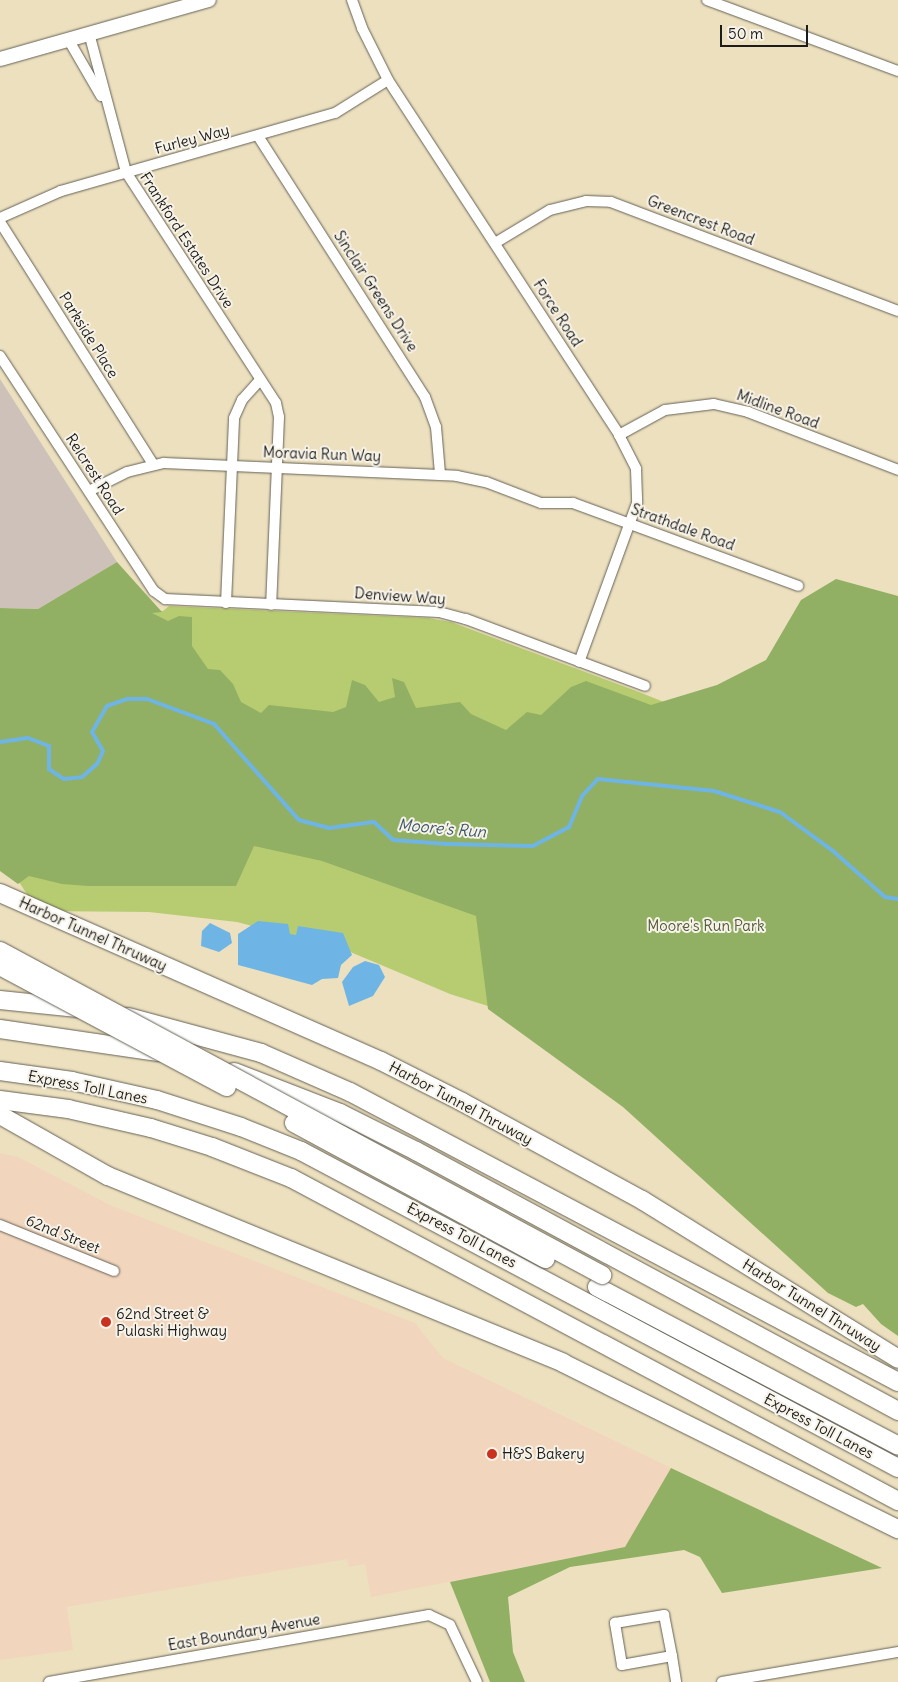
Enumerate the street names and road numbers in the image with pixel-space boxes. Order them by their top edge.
street label: Furley Way [153,120,231,158]
street label: Frankford Estates Drive [136,169,238,311]
street label: Greencrest Road [645,191,757,249]
street label: Sinclair Greens Drive [330,227,422,355]
street label: Force Road [530,276,586,350]
street label: Parkside Place [55,289,123,381]
street label: Midline Road [734,386,822,432]
street label: Relcrest Road [62,430,128,518]
street label: Moravia Run Way [263,443,381,465]
street label: Strathdale Road [629,500,737,554]
street label: Denview Way [354,584,446,608]
street label: Harbor Tunnel Thruway [16,893,170,975]
street label: Harbor Tunnel Thruway [386,1058,536,1148]
street label: Express Toll Lanes [27,1067,149,1107]
street label: Express Toll Lanes [404,1199,520,1271]
street label: 62nd Street [23,1211,103,1257]
street label: Harbor Tunnel Thruway [739,1255,885,1355]
street label: Express Toll Lanes [761,1390,877,1462]
street label: East Boundary Avenue [167,1610,321,1654]

